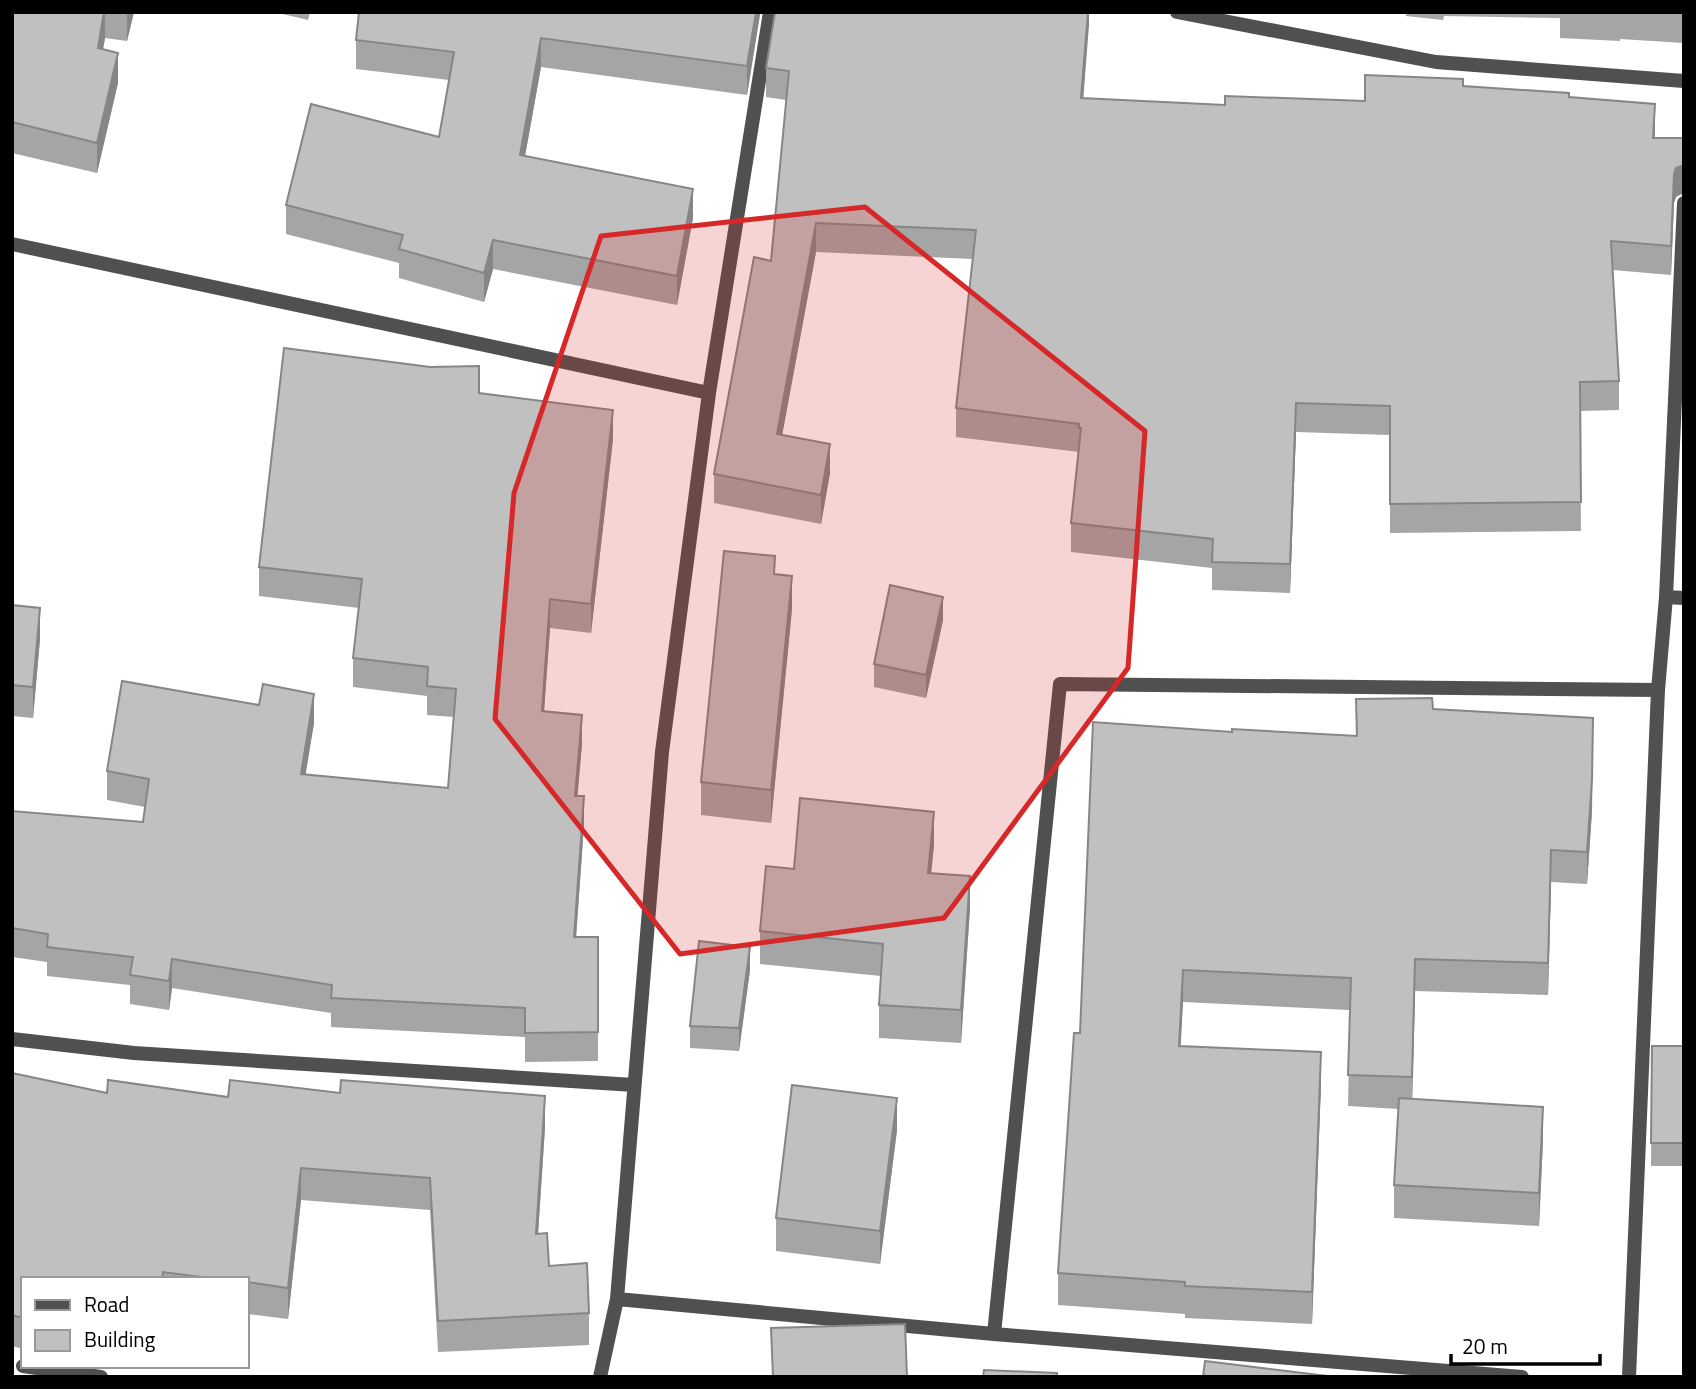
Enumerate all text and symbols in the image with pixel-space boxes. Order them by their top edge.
legend [21,1277,248,1368]
text: Road [84,1288,129,1320]
scale bar [1451,1322,1600,1366]
text: Building [84,1323,156,1355]
text: 20 m [1462,1330,1508,1362]

